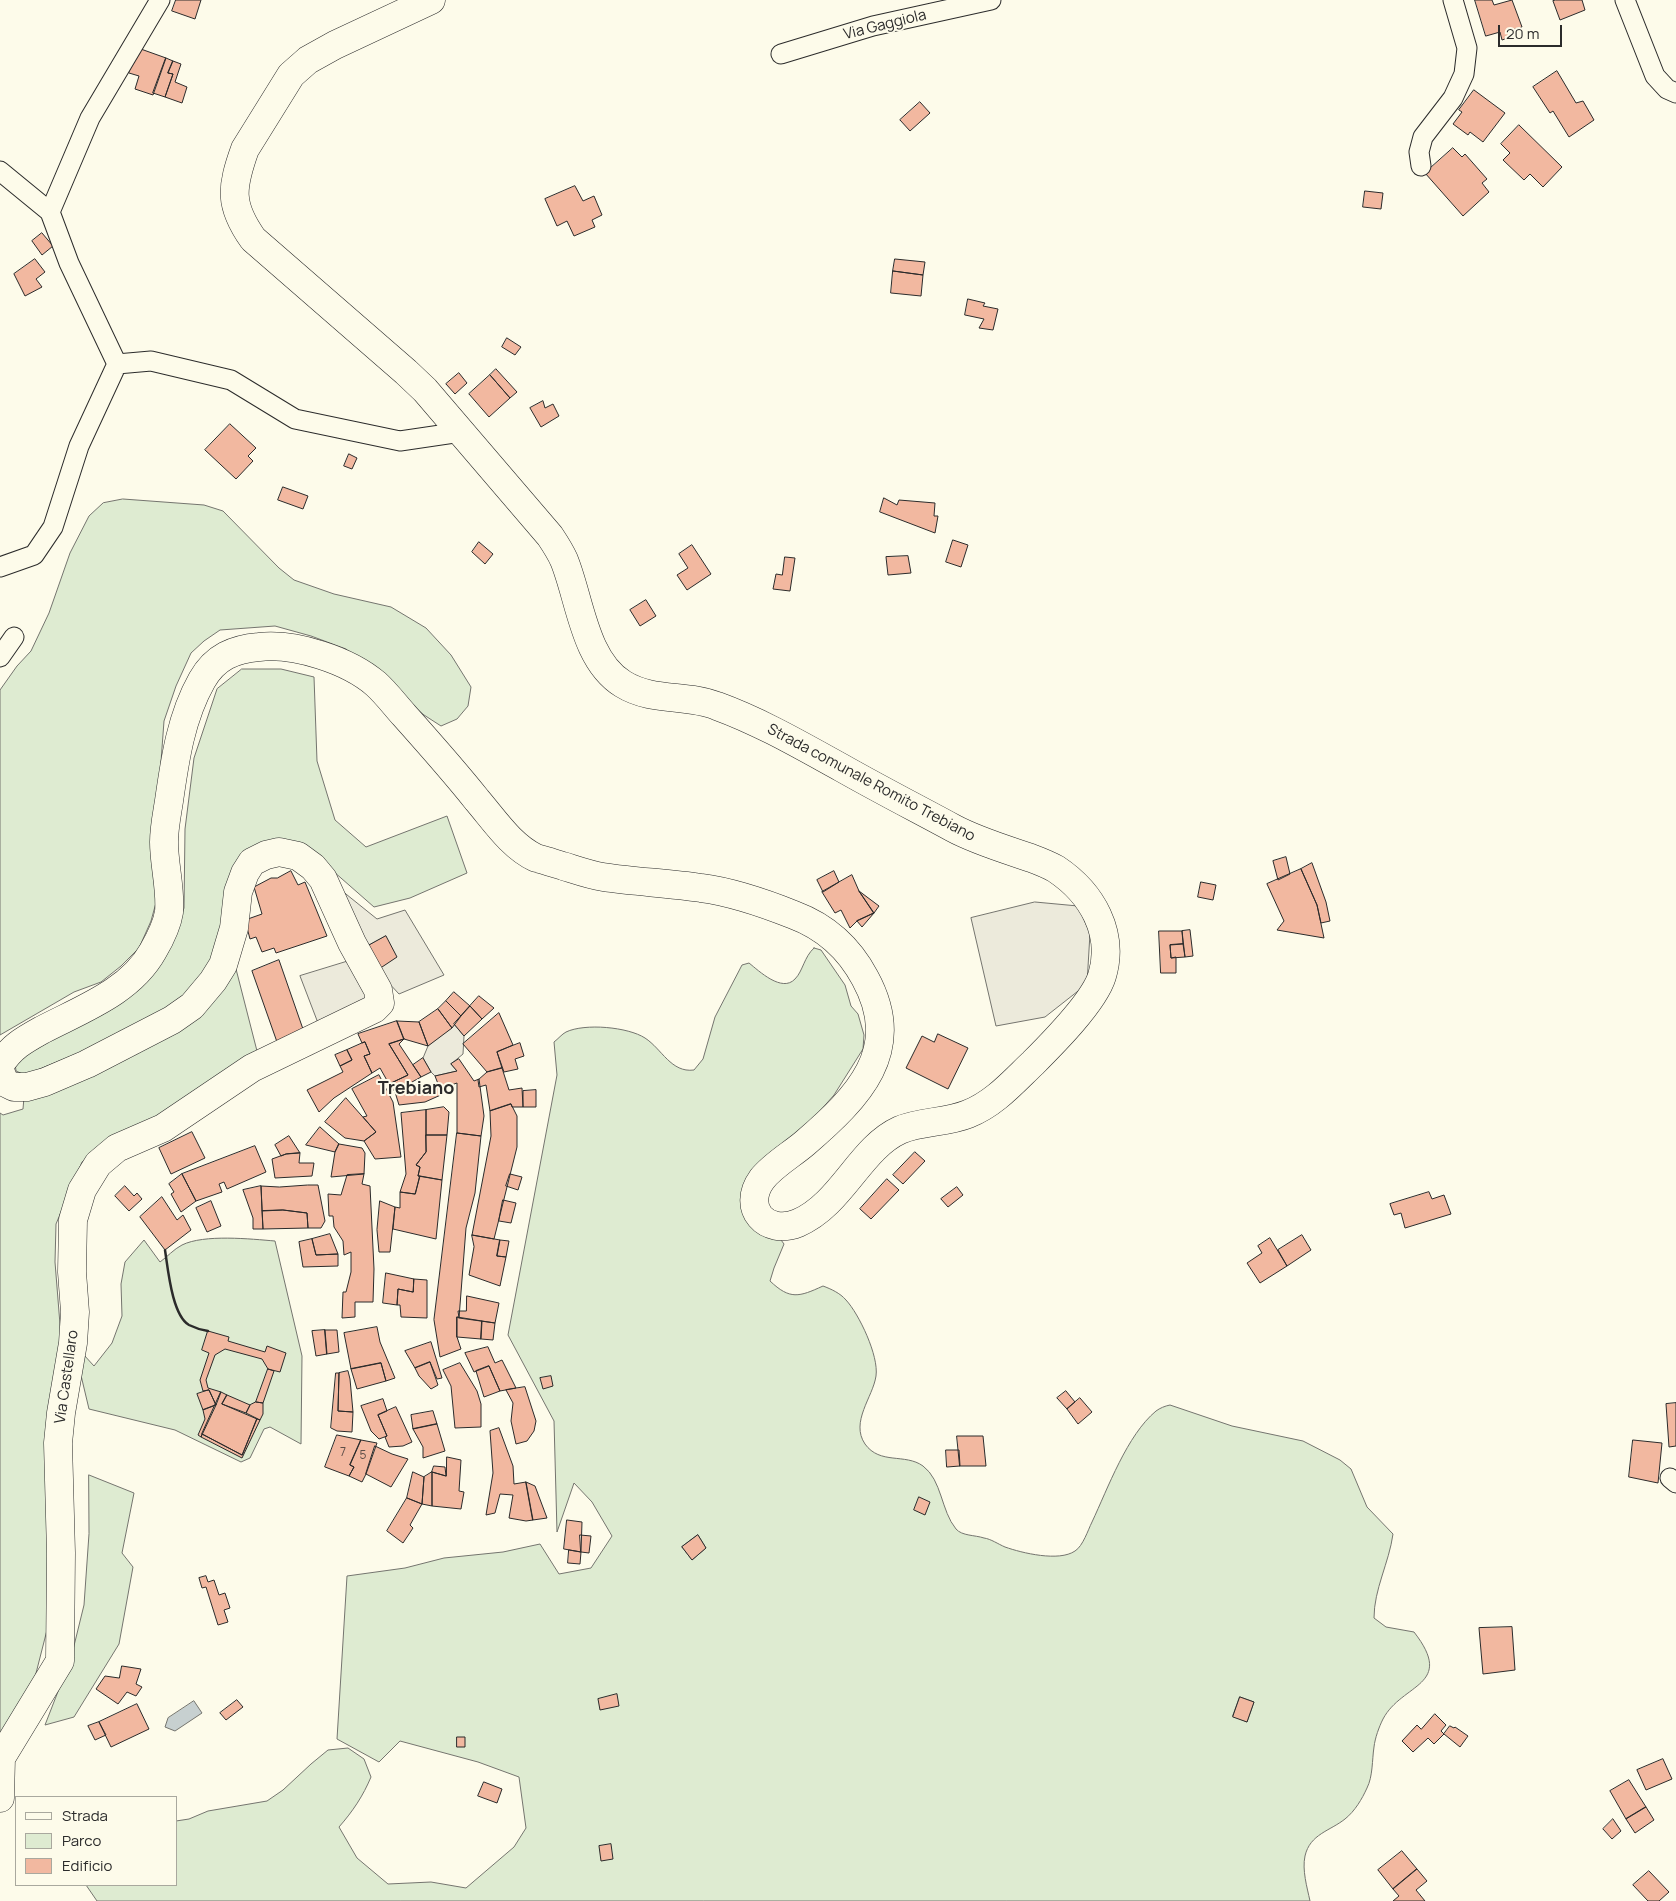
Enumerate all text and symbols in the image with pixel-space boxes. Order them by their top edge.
street label: Via Gaggiola [842,6,928,44]
scale bar [1501,15,1565,47]
text: 20 m [1506,23,1539,44]
street label: Strada comunale Romito Trebiano [764,720,978,846]
district label: Trebiano [378,1078,454,1100]
street label: Via Castellaro [52,1329,82,1425]
house number: 7 [340,1446,346,1460]
house number: 5 [360,1449,366,1463]
legend [15,1796,178,1886]
text: Strada [62,1805,108,1826]
text: Parco [62,1830,101,1851]
text: Edificio [62,1855,112,1876]

